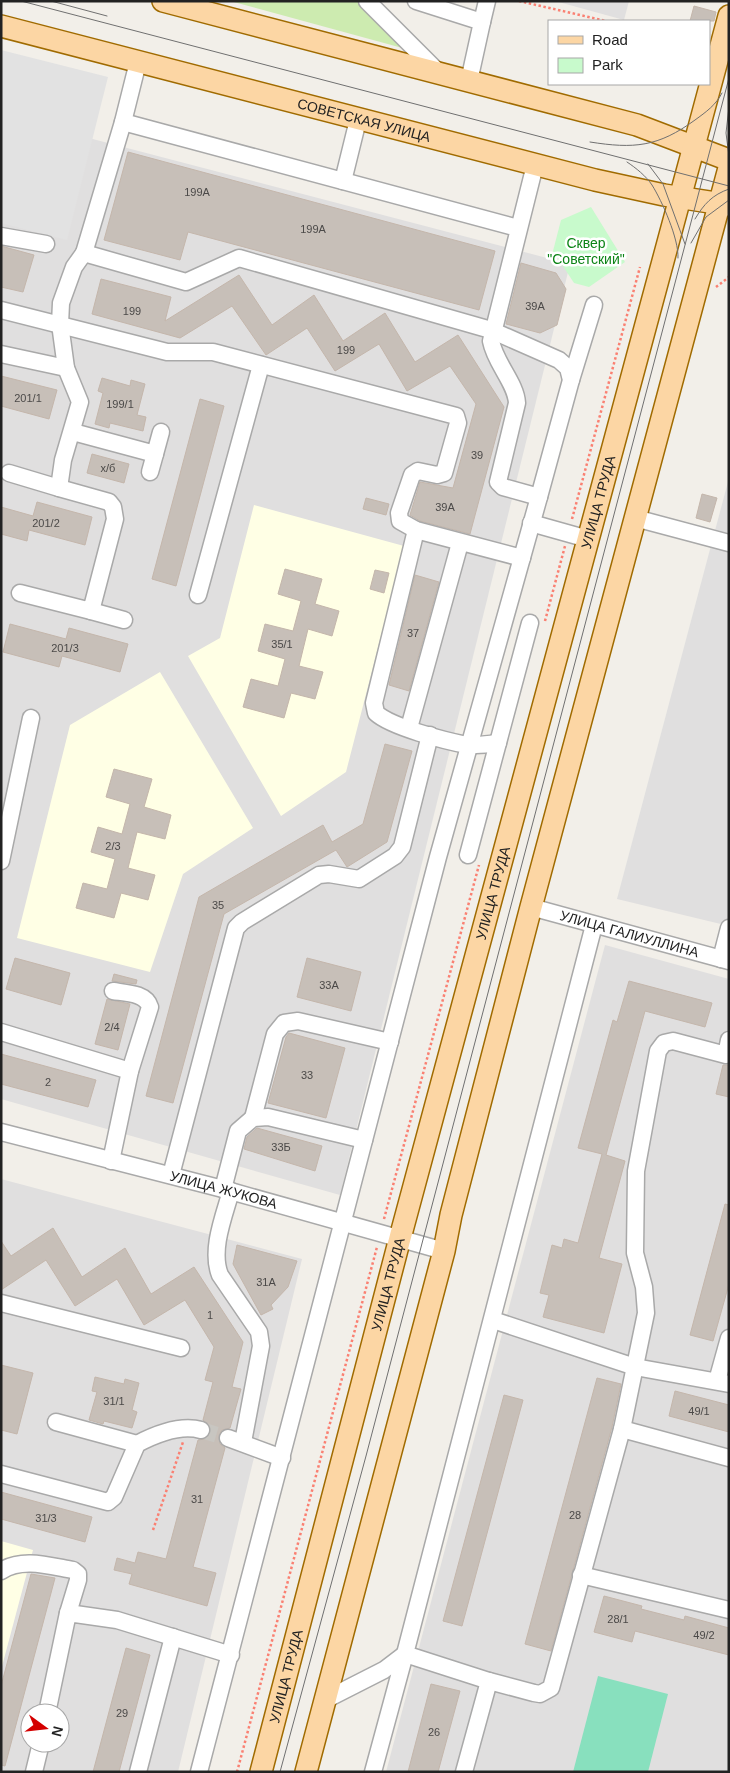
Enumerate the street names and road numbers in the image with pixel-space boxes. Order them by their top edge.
street label: СОВЕТСКАЯ УЛИЦА [296,95,433,145]
street label: УЛИЦА ТРУДА [578,453,619,550]
street label: УЛИЦА ТРУДА [473,844,513,941]
street label: УЛИЦА ГАЛИУЛЛИНА [558,907,701,961]
street label: УЛИЦА ЖУКОВА [168,1168,280,1212]
street label: УЛИЦА ТРУДА [368,1235,408,1333]
street label: УЛИЦА ТРУДА [266,1627,306,1725]

